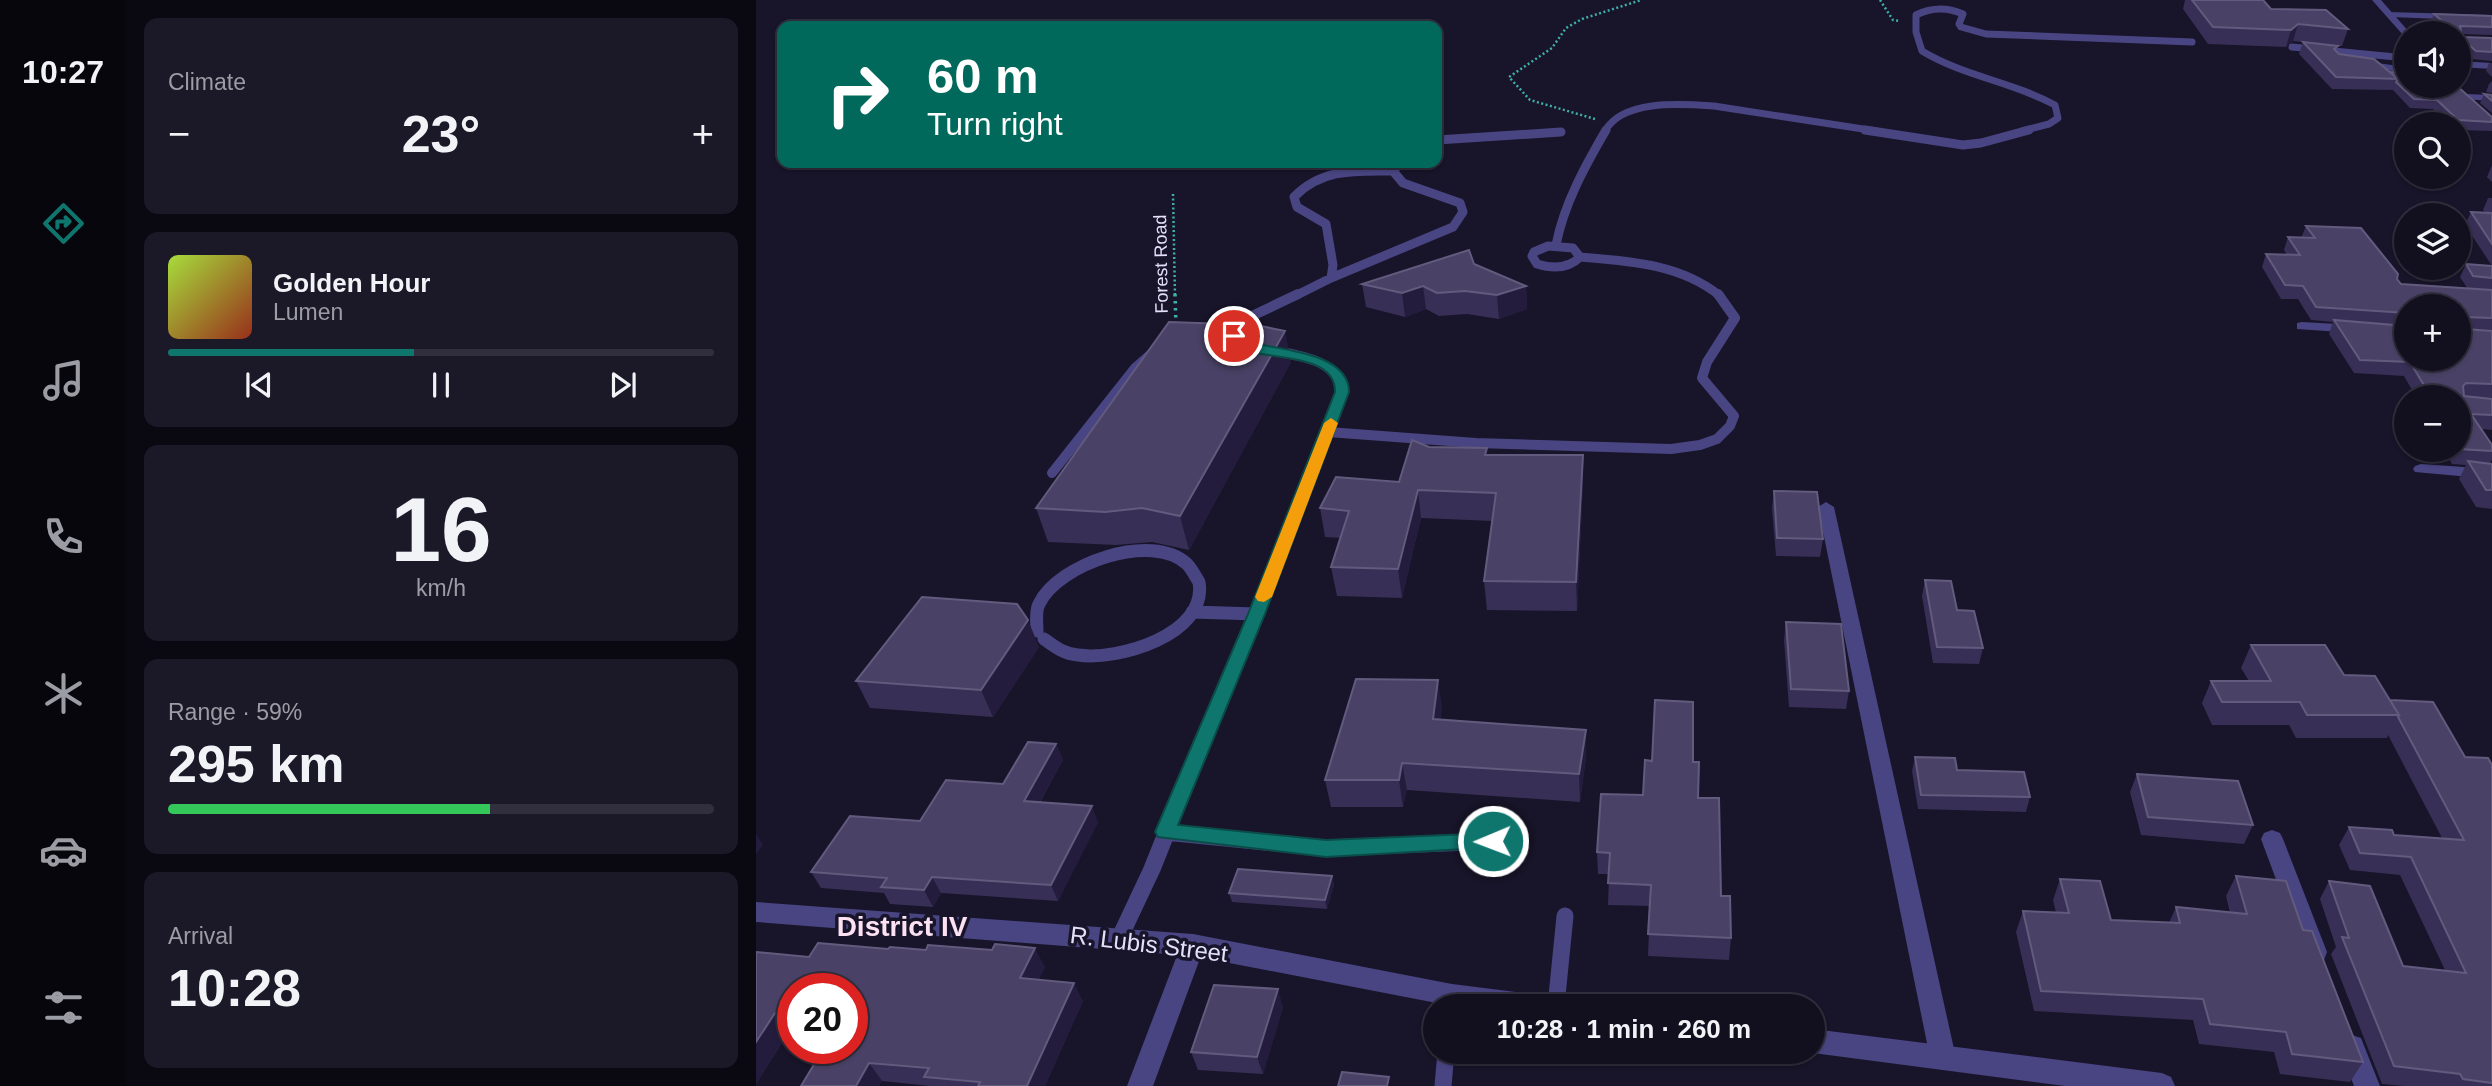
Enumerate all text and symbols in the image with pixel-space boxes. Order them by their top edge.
map controls [2394,21,2471,462]
button: sound [2394,21,2471,98]
icon: right [812,49,903,140]
text: 60 m [927,49,1039,103]
text: 10:27 [22,54,104,90]
text: Climate [168,69,246,95]
text: 23° [402,105,480,163]
text: Turn right [927,106,1063,142]
button: search [2394,112,2471,189]
text: − [168,113,190,155]
text: + [692,113,714,155]
icon: directions [39,199,88,248]
button: layers [2394,203,2471,280]
street label: Forest Road [1150,214,1172,314]
text: Golden Hour [273,268,430,298]
button: + [2394,294,2471,371]
text: Lumen [273,299,343,325]
pin [1204,306,1264,366]
icon: arrive [1215,317,1253,355]
icon: music [39,356,88,405]
icon: previous [240,366,278,404]
icon: pause [422,366,460,404]
icon: next [604,366,642,404]
button: − [2394,385,2471,462]
text: 16 [390,479,492,580]
icon: phone [39,512,88,561]
text: km/h [416,575,466,601]
icon: climate [39,669,88,718]
text: Range · 59% [168,699,302,725]
text: 295 km [168,735,344,793]
position arrow [1456,804,1530,878]
icon: car [39,826,88,875]
district label: District IV [837,911,968,942]
street label: R. Lubis Street [1069,921,1230,967]
text: Arrival [168,923,233,949]
text: 10:28 [168,959,301,1017]
speed limit sign: 20 [777,973,868,1064]
icon: filters [39,983,88,1032]
text: 10:28 · 1 min · 260 m [1497,1014,1751,1044]

